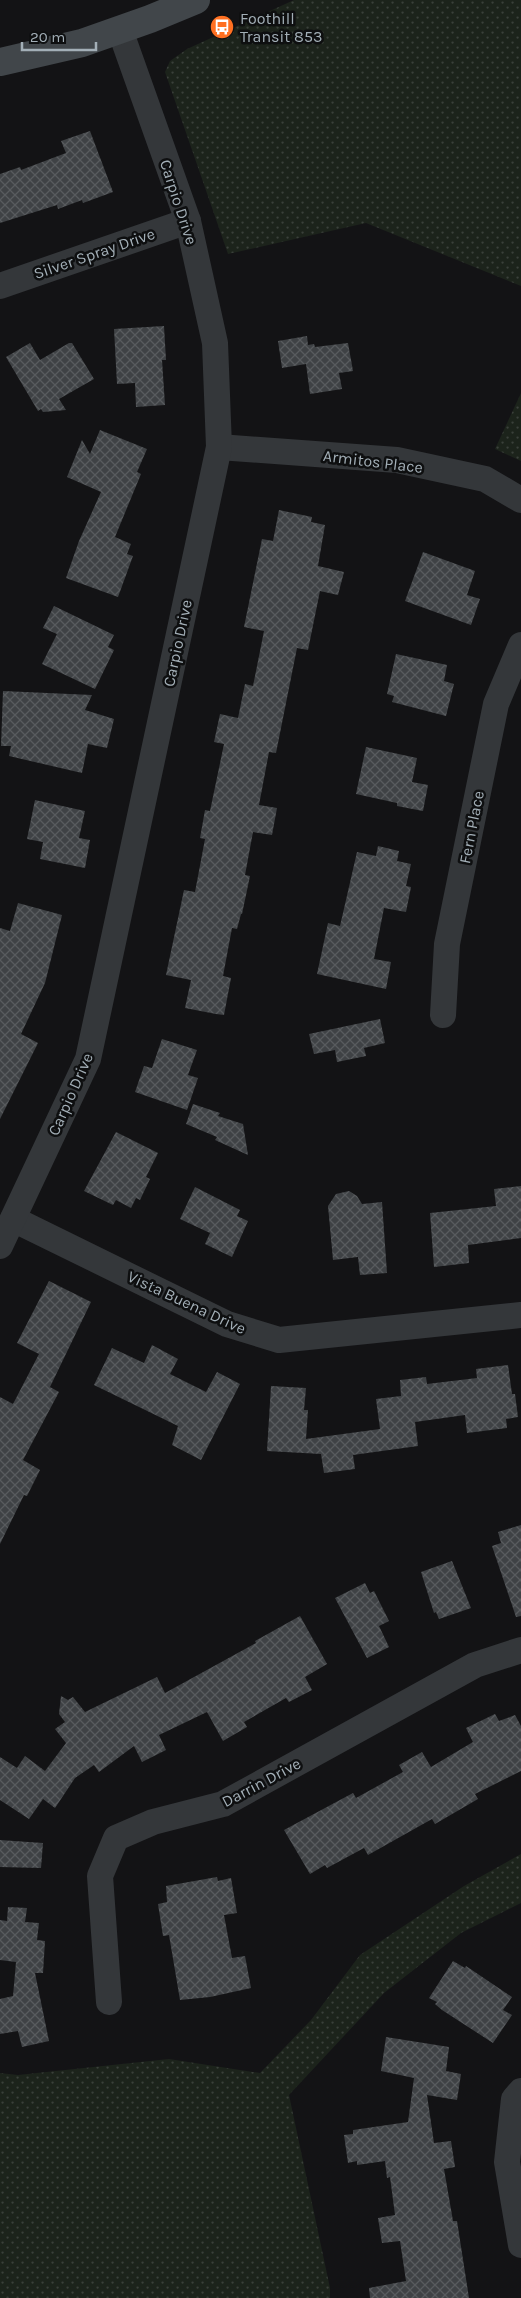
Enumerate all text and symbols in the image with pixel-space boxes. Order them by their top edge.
place label: Foothill Transit 853 [240,9,322,46]
bus stop icon: Foothill Transit 853 [209,14,235,40]
scale bar [22,20,96,52]
text: 20 m [30,28,65,46]
street label: Carpio Drive [156,157,201,247]
street label: Silver Spray Drive [31,224,157,283]
street label: Armitos Place [322,446,424,477]
street label: Carpio Drive [159,598,196,688]
street label: Fern Place [455,789,488,865]
street label: Carpio Drive [44,1050,97,1138]
street label: Vista Buena Drive [125,1267,249,1338]
street label: Darrin Drive [219,1754,304,1811]

